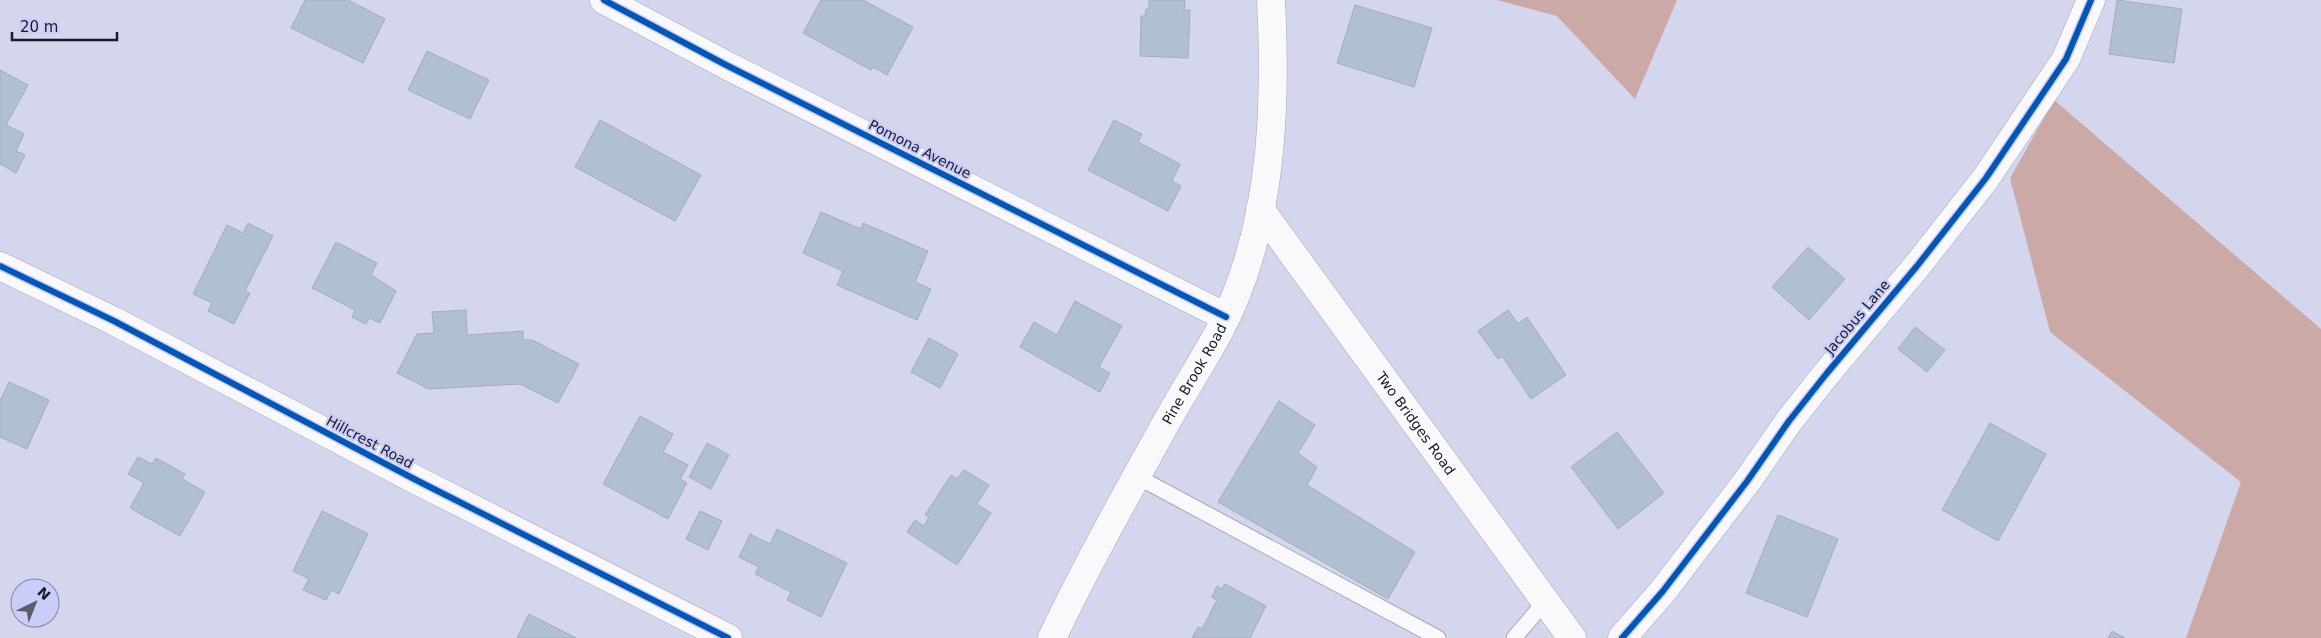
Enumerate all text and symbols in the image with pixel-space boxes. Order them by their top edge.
scale bar [12,10,118,42]
text: 20 m [20,18,58,36]
street label: Pomona Avenue [866,116,974,182]
street label: Jacobus Lane [1821,276,1893,358]
street label: Pine Brook Road [1159,321,1230,427]
street label: Two Bridges Road [1373,368,1459,478]
street label: Hillcrest Road [324,412,416,472]
north arrow [10,578,60,628]
text: N [34,584,54,603]

